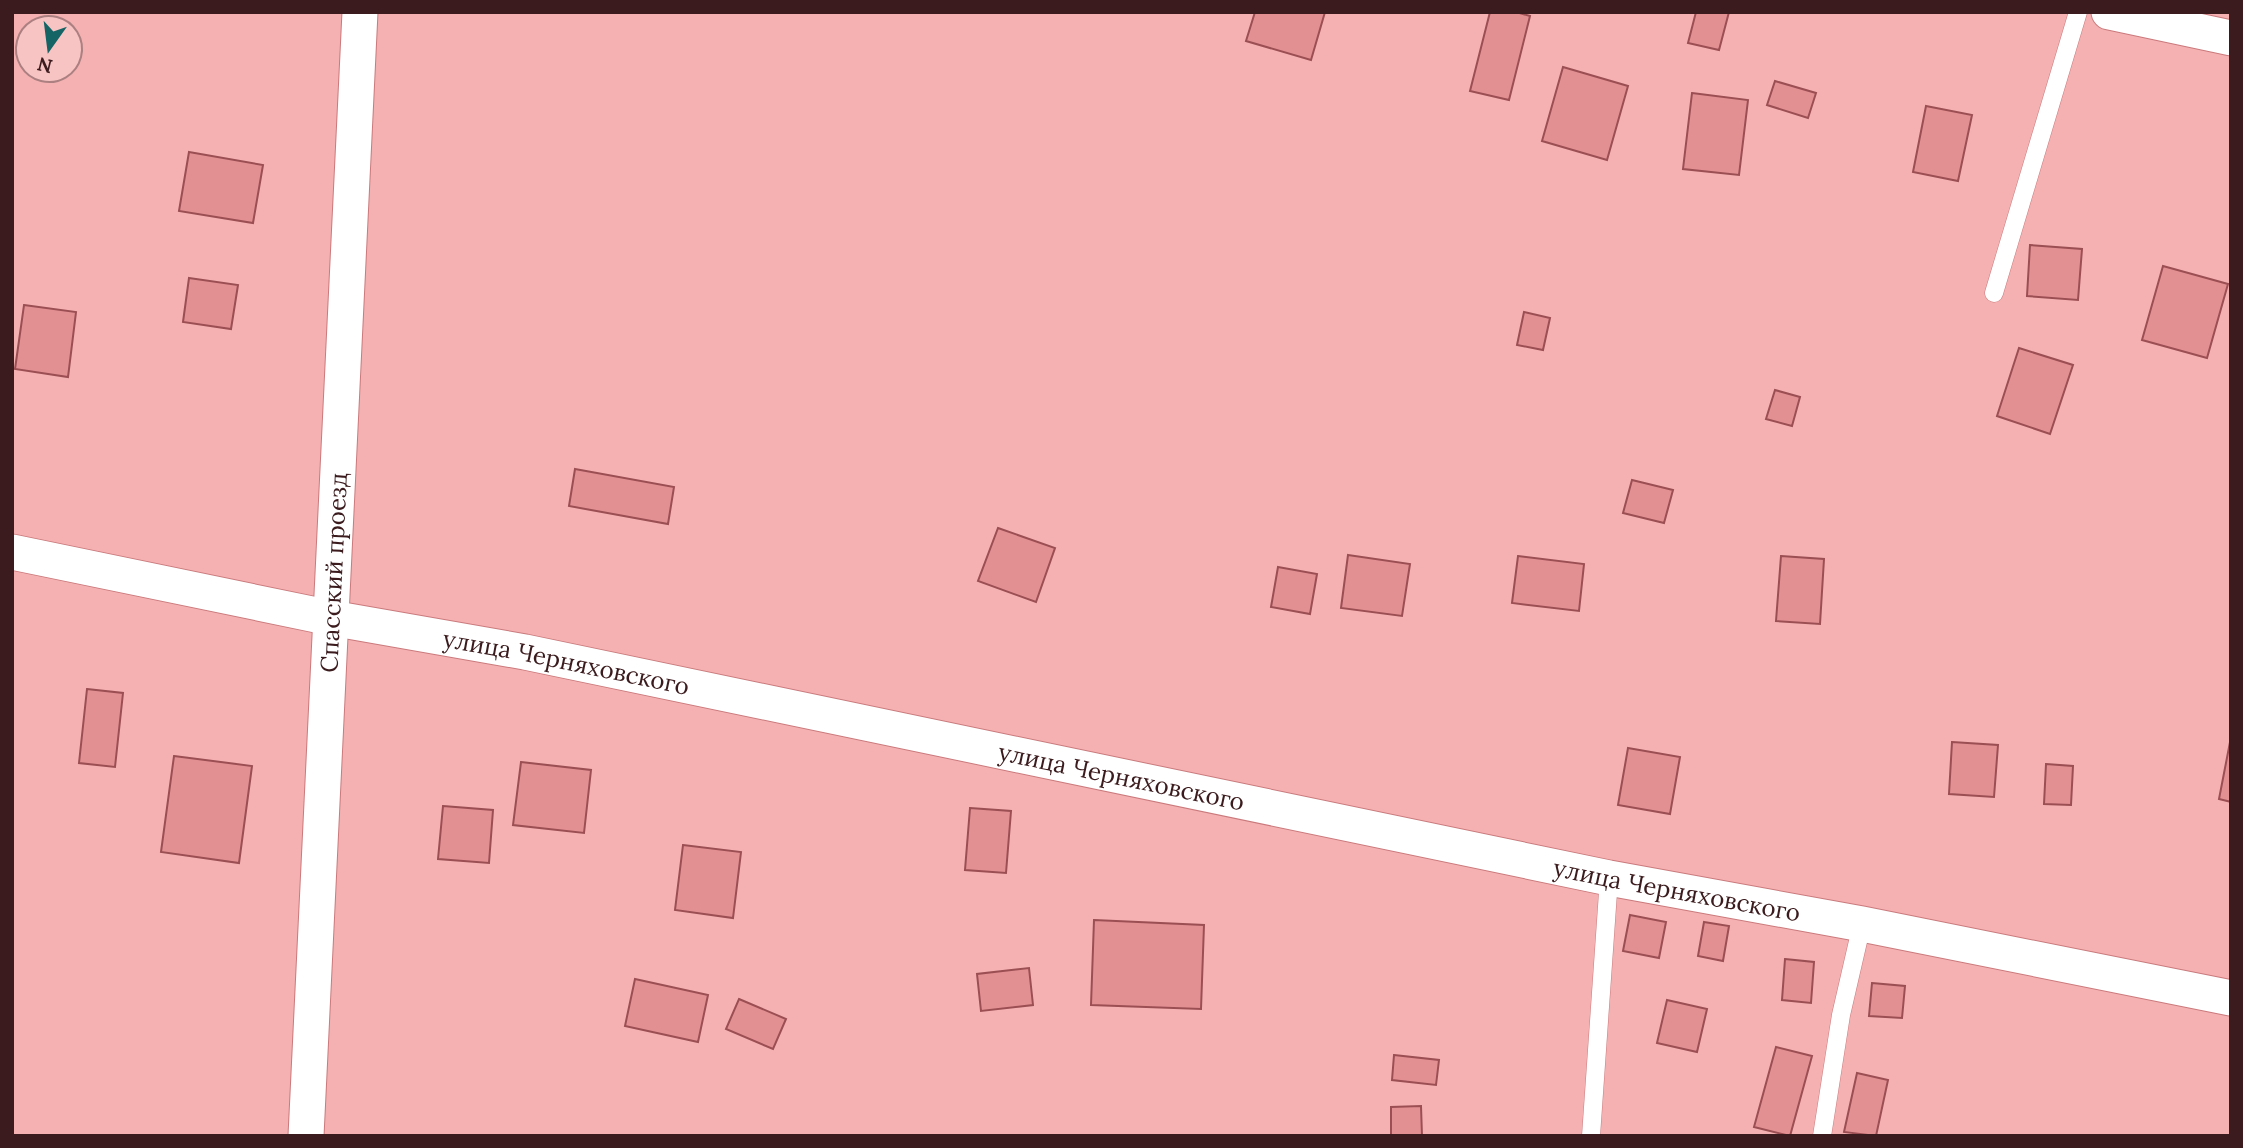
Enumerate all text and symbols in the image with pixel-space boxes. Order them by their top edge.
north arrow [14,14,84,84]
text: N [35,52,55,79]
street label: Спасский проезд [313,472,353,673]
street label: улица Черняховского [441,622,692,701]
street label: улица Черняховского [996,736,1247,817]
street label: улица Черняховского [1551,851,1803,928]

